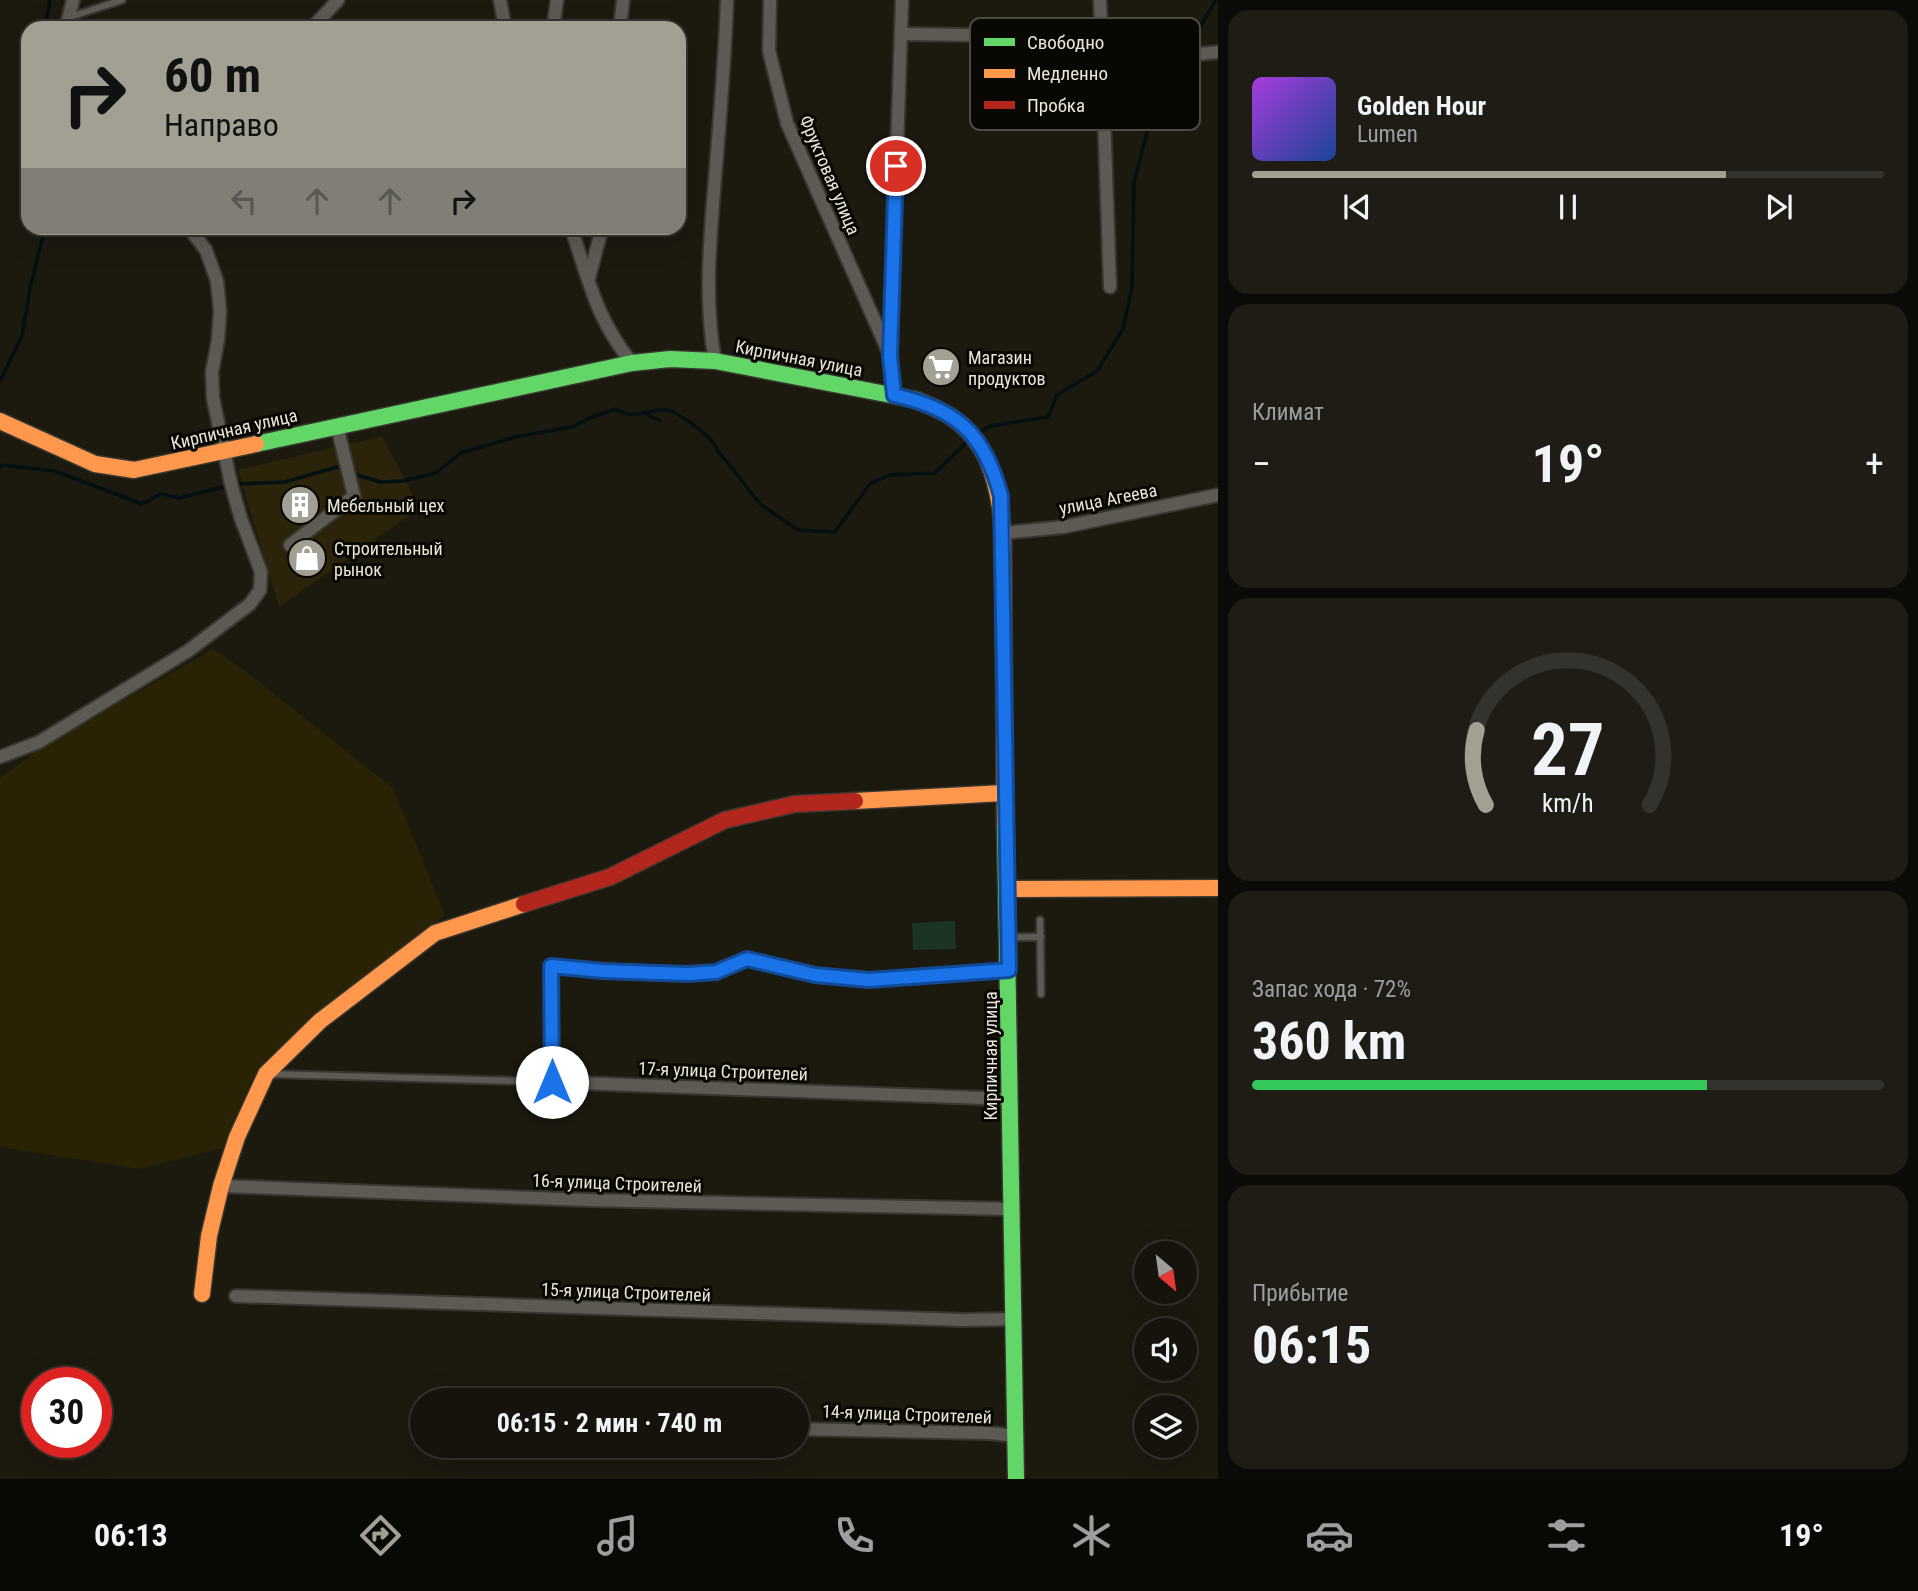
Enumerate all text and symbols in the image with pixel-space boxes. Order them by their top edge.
legend [970,18,1200,130]
text: Свободно [1027,31,1104,54]
text: 60 m [164,47,261,104]
icon: right [49,49,140,140]
text: Медленно [1027,62,1108,85]
text: Golden Hour [1357,91,1486,121]
text: Пробка [1027,94,1085,117]
text: Направо [164,106,279,144]
street label: Фруктовая улица [795,112,865,238]
text: Lumen [1357,121,1418,148]
pin [866,136,926,196]
icon: arrive [877,147,915,185]
icon: left [225,182,263,220]
icon: ahead [298,182,336,220]
icon: ahead [371,182,409,220]
icon: right [444,182,482,220]
icon: previous [1338,188,1376,226]
icon: pause [1549,188,1587,226]
icon: next [1760,188,1798,226]
street label: Кирпичная улица [734,335,864,381]
supermarket icon: Магазин продуктов [920,346,962,388]
place label: Магазин продуктов [968,347,1046,389]
text: Климат [1252,399,1324,426]
street label: Кирпичная улица [169,404,299,454]
text: 19° [1532,434,1604,495]
text: − [1252,442,1271,486]
text: + [1865,442,1884,486]
street label: улица Агеева [1057,479,1159,519]
building icon: Мебельный цех [279,484,321,526]
place label: Мебельный цех [327,495,445,516]
shop icon: Строительный рынок [286,537,328,579]
place label: Строительный рынок [334,538,443,580]
text: 27 [1531,708,1605,794]
text: km/h [1542,789,1594,818]
text: Запас хода · 72% [1252,976,1411,1003]
street label: Кирпичная улица [980,991,1001,1121]
text: 360 km [1252,1011,1406,1072]
position arrow [515,1045,589,1119]
street label: 17-я улица Строителей [638,1058,808,1084]
street label: 16-я улица Строителей [532,1170,702,1196]
north arrow [1134,1241,1197,1304]
map controls [1134,1241,1197,1458]
street label: 15-я улица Строителей [541,1279,711,1305]
text: Прибытие [1252,1280,1348,1307]
text: 06:15 [1252,1315,1371,1376]
button: sound [1134,1318,1197,1381]
speed limit sign: 30 [21,1367,112,1458]
button: layers [1134,1395,1197,1458]
street label: 14-я улица Строителей [822,1401,992,1427]
text: 06:15 · 2 мин · 740 m [497,1408,722,1438]
icon: directions [356,1511,405,1560]
icon: music [593,1511,642,1560]
icon: phone [830,1511,879,1560]
icon: climate [1067,1511,1116,1560]
icon: car [1305,1511,1354,1560]
icon: filters [1542,1511,1591,1560]
text: 06:13 [94,1516,168,1554]
text: 19° [1779,1516,1824,1554]

